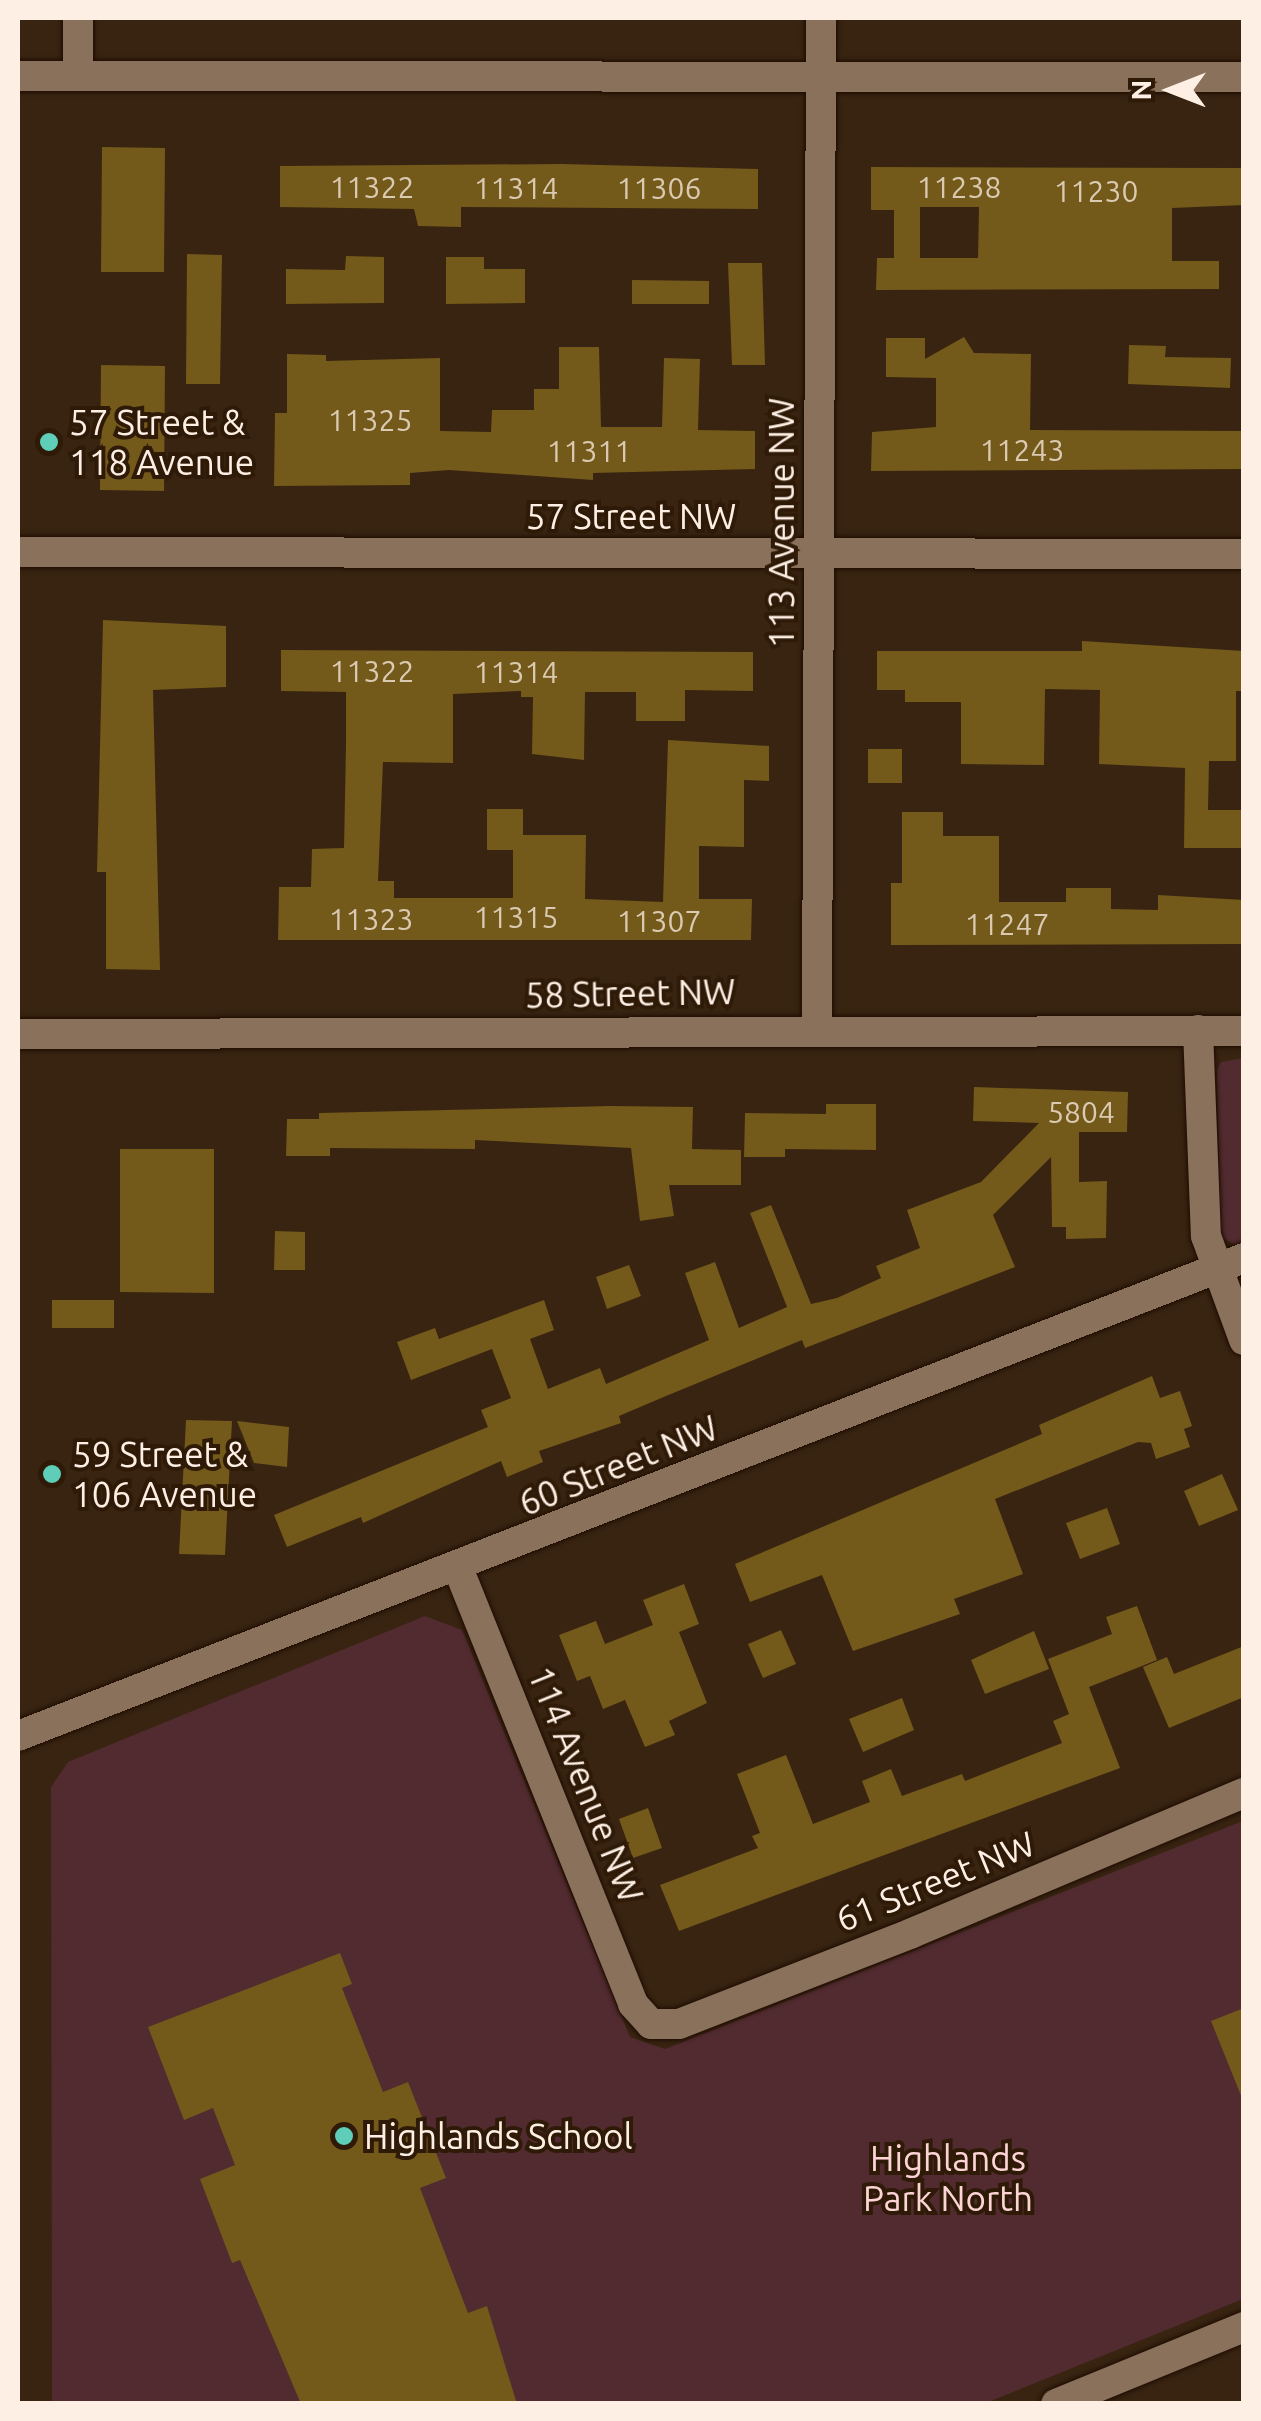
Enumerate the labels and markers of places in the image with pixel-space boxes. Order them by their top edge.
place label: 57 Street & 118 Avenue [69,401,254,483]
marker: 57 Street & 118 Avenue [38,431,60,453]
place label: 59 Street & 106 Avenue [72,1433,257,1515]
marker: 59 Street & 106 Avenue [41,1463,63,1485]
place label: Highlands School [364,2115,633,2157]
marker: Highlands School [333,2125,355,2147]

